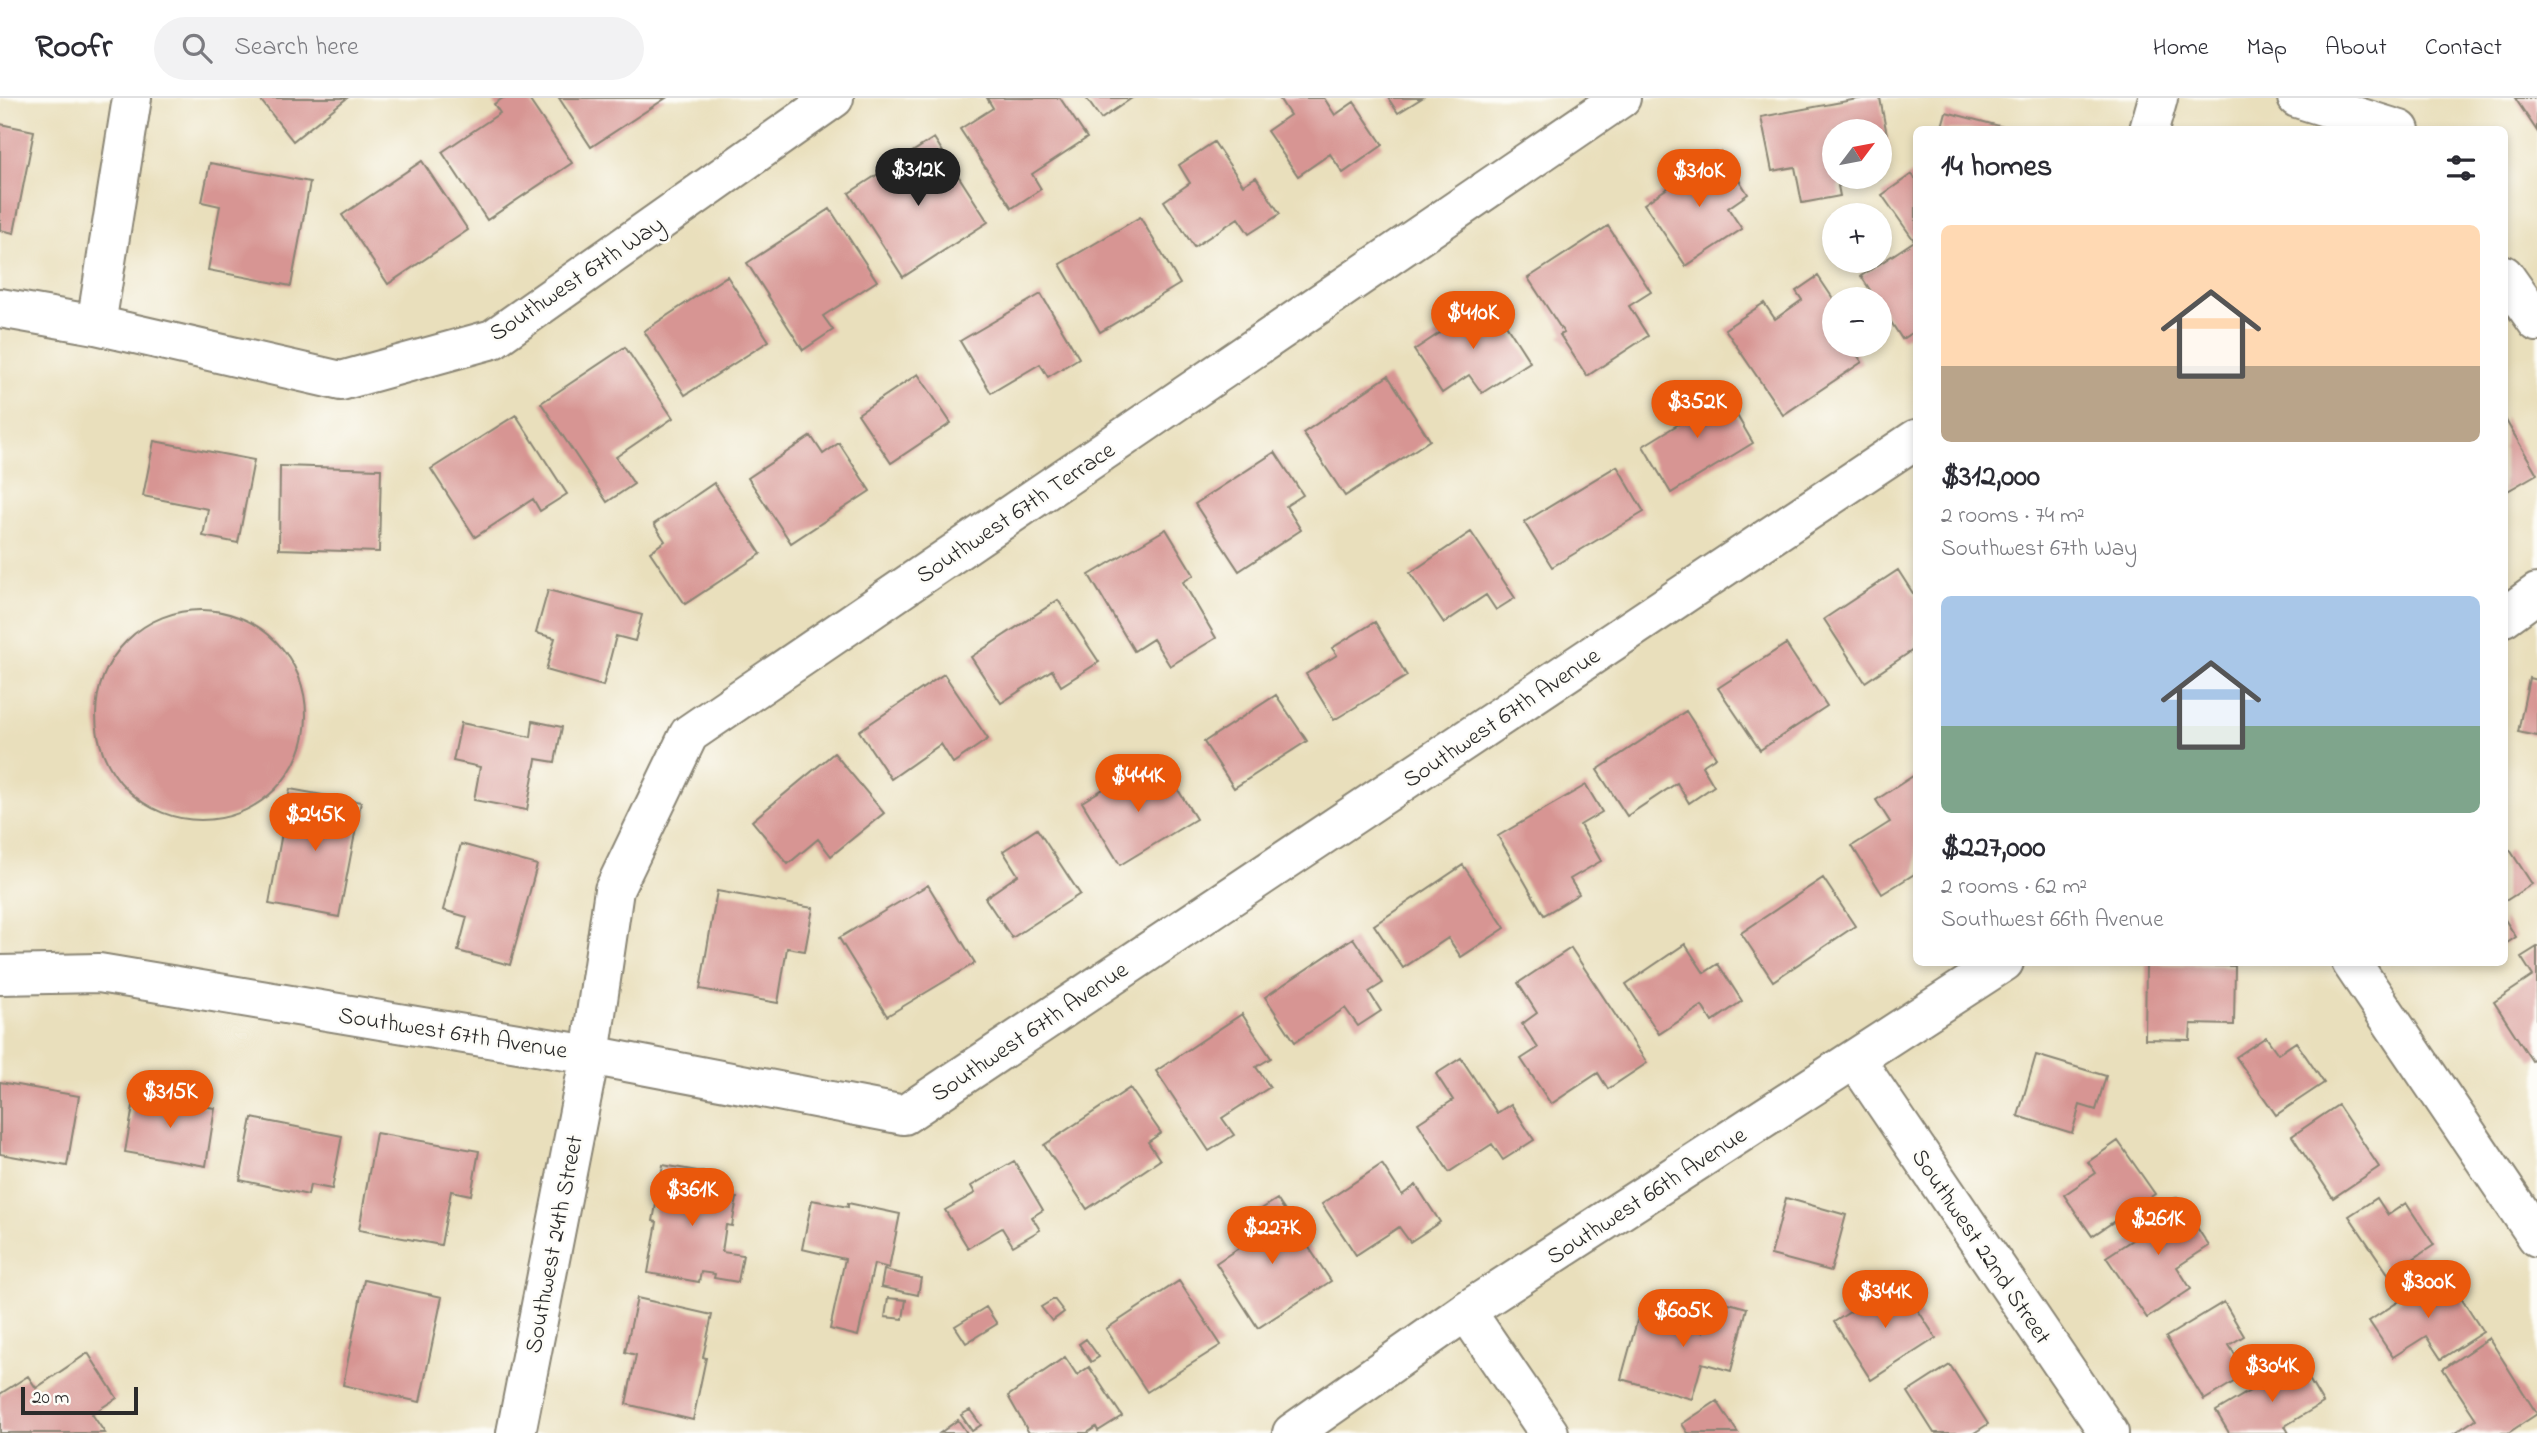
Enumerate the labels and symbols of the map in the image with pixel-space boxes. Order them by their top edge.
north arrow [1822,119,1892,189]
pin: $312K [869,148,967,208]
pin: $310K [1650,150,1748,209]
street label: Southwest 67th Way [483,208,673,353]
pin: $410K [1424,292,1522,351]
pin: $352K [1648,380,1746,440]
street label: Southwest 67th Terrace [910,434,1123,594]
street label: Southwest 67th Avenue [1397,640,1608,798]
pin: $444K [1089,754,1187,814]
pin: $245K [266,794,364,853]
street label: Southwest 67th Avenue [925,954,1136,1112]
street label: Southwest 67th Avenue [336,999,570,1070]
pin: $315K [121,1070,219,1130]
street label: Southwest 66th Avenue [1540,1119,1754,1275]
street label: Southwest 24th Street [517,1132,594,1357]
street label: Southwest 22nd Street [1901,1142,2059,1352]
pin: $361K [643,1168,741,1228]
pin: $261K [2109,1198,2207,1257]
pin: $227K [1223,1206,1321,1266]
pin: $300K [2379,1260,2477,1320]
pin: $344K [1836,1270,1934,1330]
pin: $605K [1634,1290,1732,1349]
pin: $304K [2223,1344,2321,1404]
scale bar [21,1384,138,1416]

